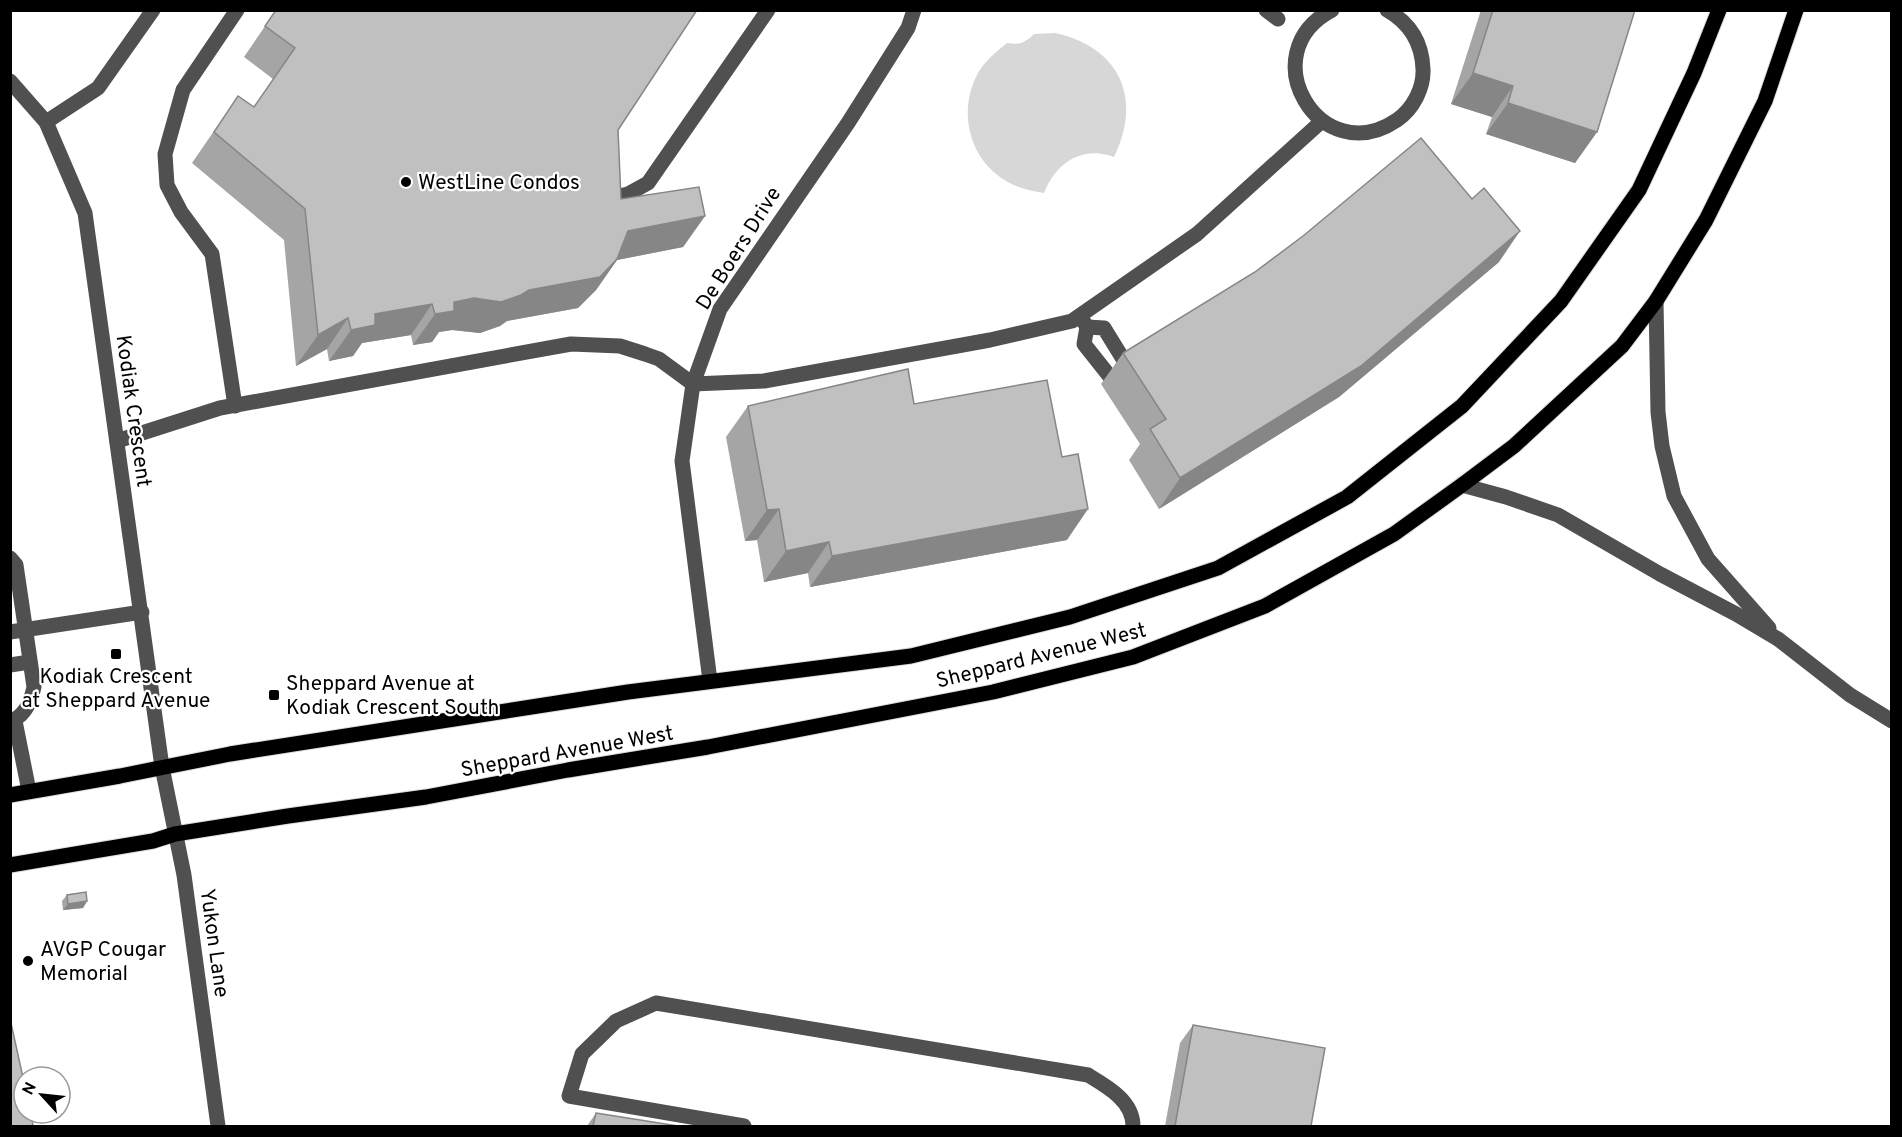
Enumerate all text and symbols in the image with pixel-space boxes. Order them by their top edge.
place label: WestLine Condos [418,170,580,197]
marker: WestLine Condos [399,175,413,189]
street label: De Boers Drive [691,182,788,315]
street label: Kodiak Crescent [108,333,157,489]
street label: Sheppard Avenue West [933,617,1149,696]
marker: Kodiak Crescent at Sheppard Avenue [109,647,123,661]
place label: Kodiak Crescent at Sheppard Avenue [22,664,210,715]
place label: Sheppard Avenue at Kodiak Crescent South [286,671,499,722]
marker: Sheppard Avenue at Kodiak Crescent South [267,688,281,702]
street label: Sheppard Avenue West [459,720,676,784]
street label: Yukon Lane [193,887,234,999]
place label: AVGP Cougar Memorial [40,937,166,988]
marker: AVGP Cougar Memorial [21,954,35,968]
north arrow [12,1065,72,1125]
text: N [19,1079,42,1099]

